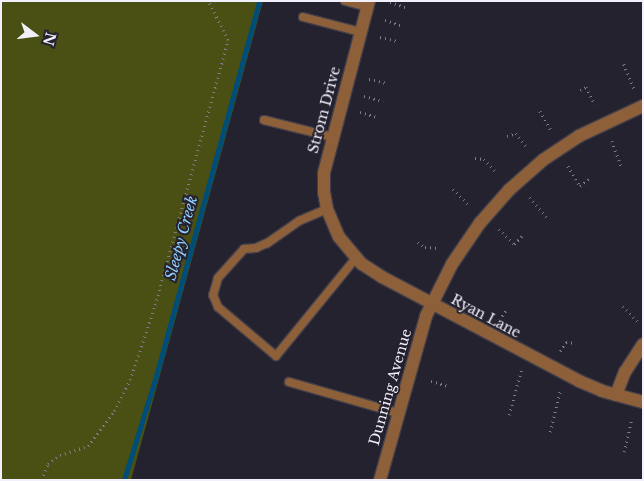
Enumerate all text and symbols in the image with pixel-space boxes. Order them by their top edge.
north arrow [10,10,60,60]
text: N [39,30,60,48]
street label: Strom Drive [304,65,344,155]
water label: Sleepy Creek [161,194,201,282]
street label: Ryan Lane [448,291,524,341]
street label: Dunning Avenue [365,326,415,448]

